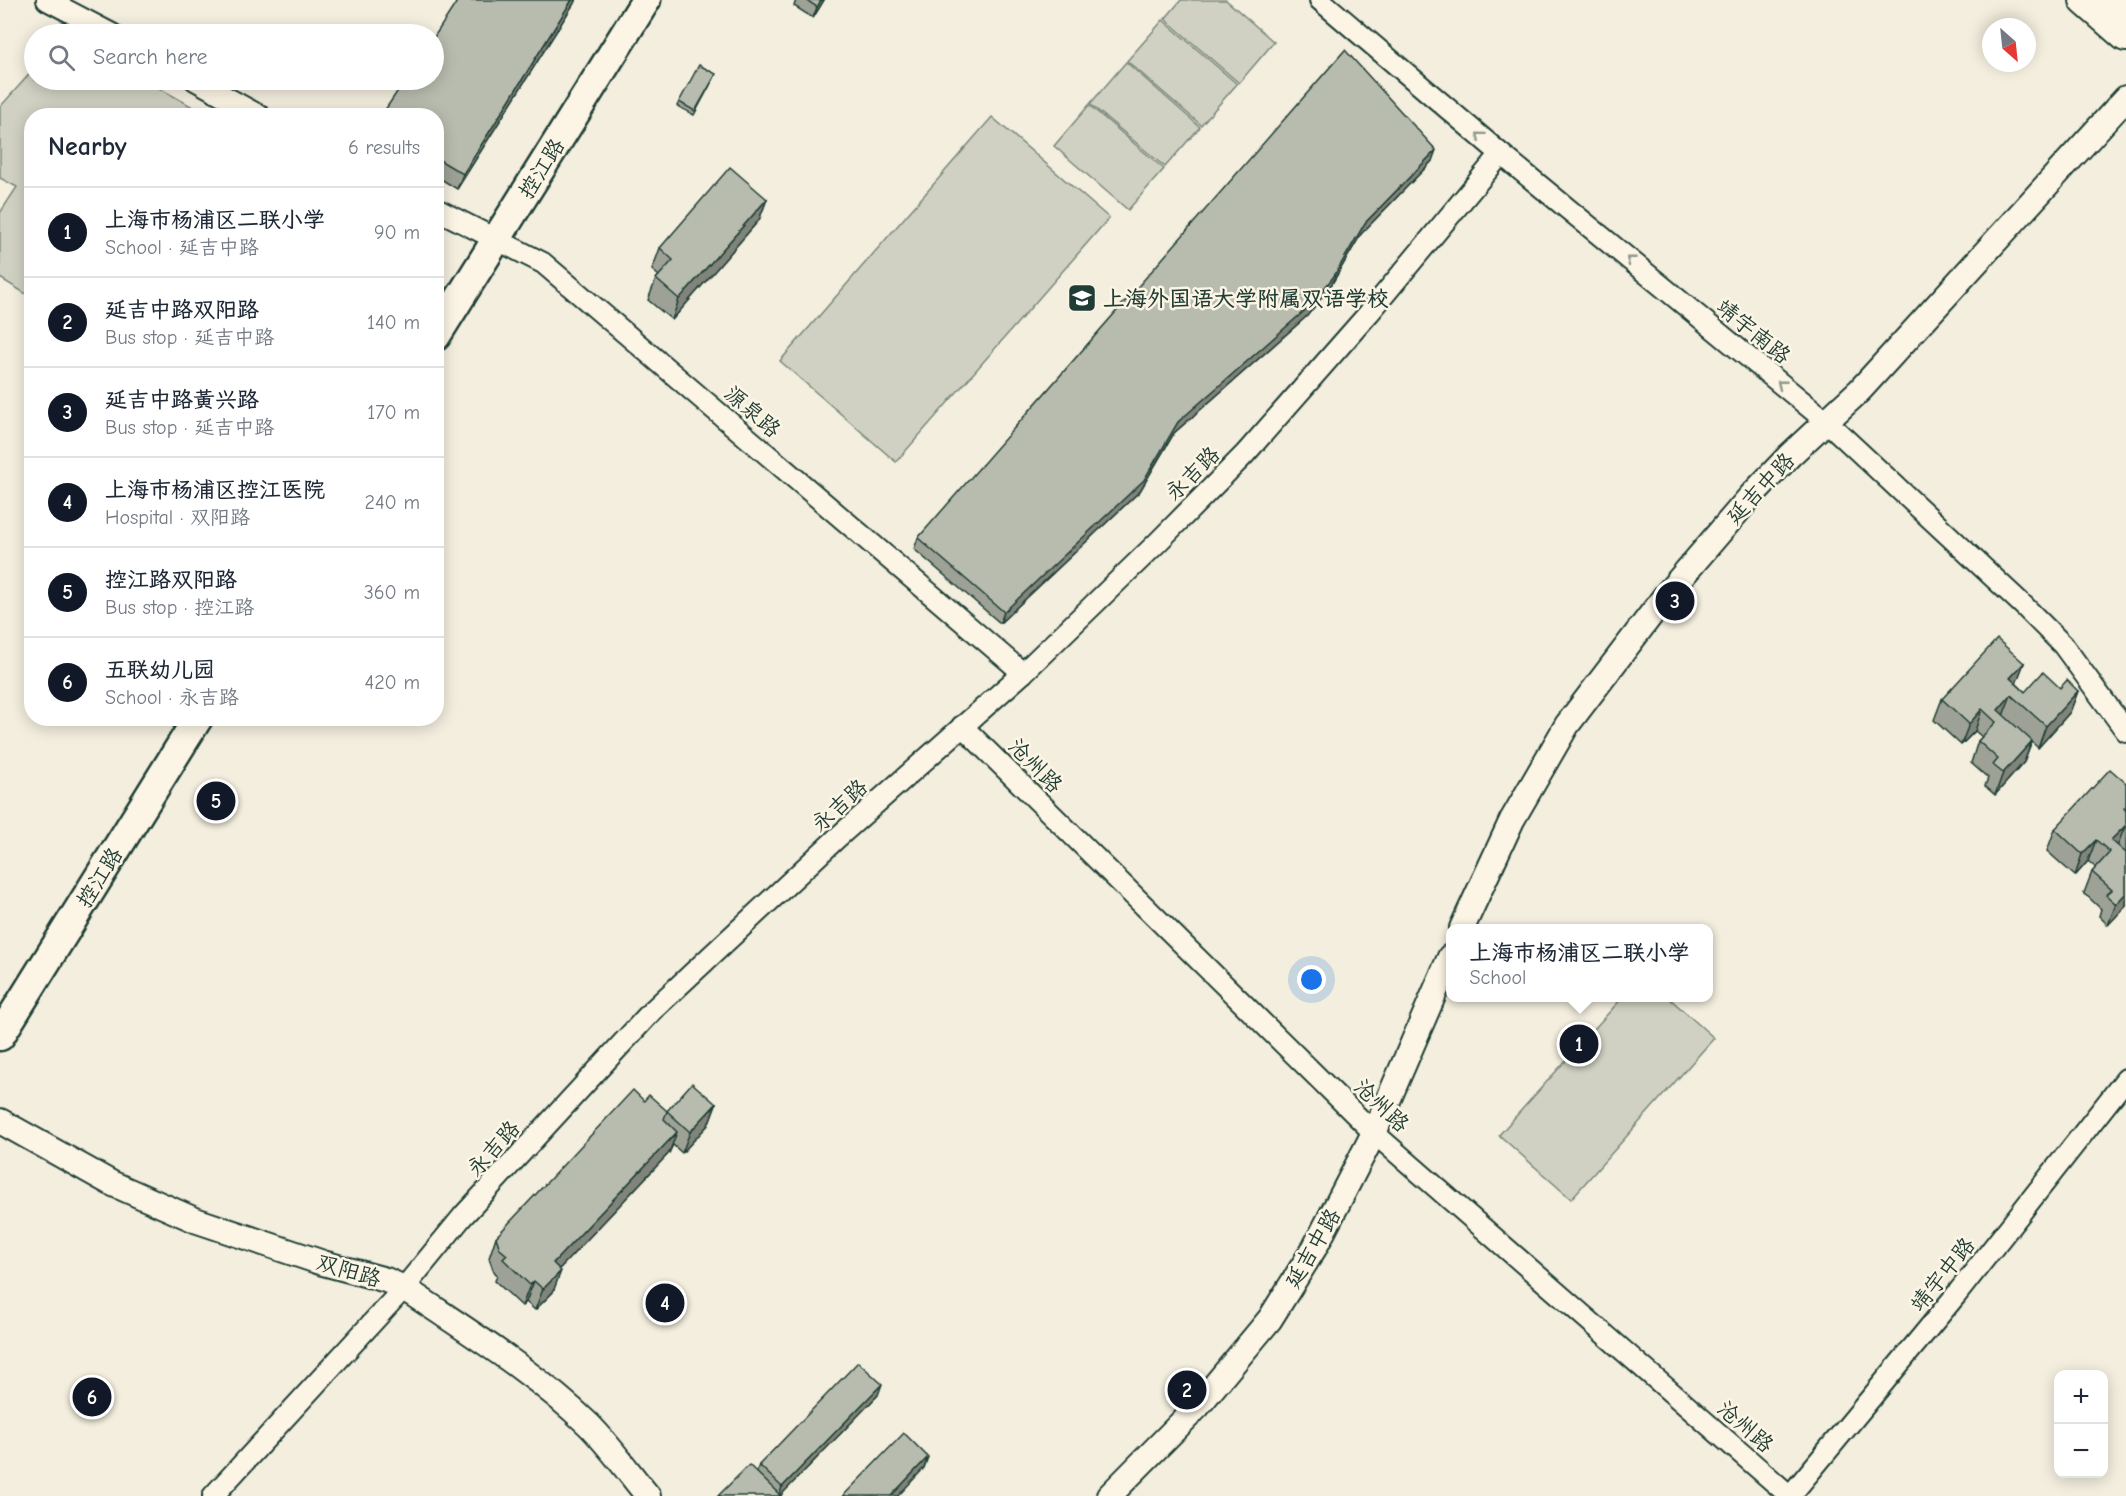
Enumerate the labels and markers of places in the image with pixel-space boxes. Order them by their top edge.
school or university icon: 上海外国语大学附属双语学校 [1066,282,1098,314]
place label: 上海外国语大学附属双语学校 [1103,286,1389,312]
pin: 3 [1656,578,1694,624]
pin: 5 [196,778,236,824]
pin: 1 [1560,1022,1598,1066]
pin: 4 [646,1280,684,1326]
pin: 2 [1168,1368,1206,1412]
pin: 6 [72,1374,112,1420]

